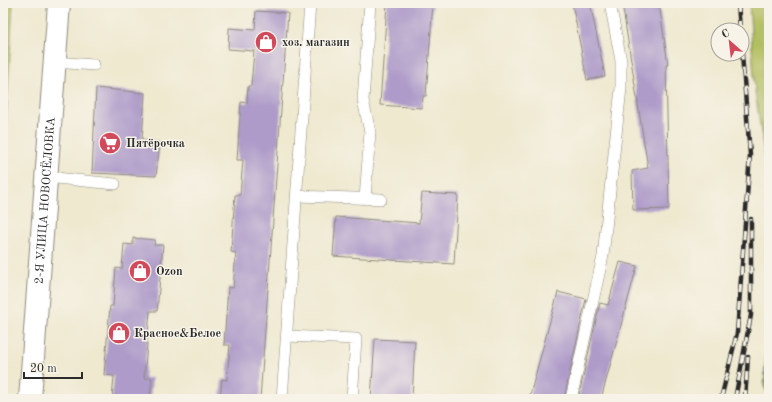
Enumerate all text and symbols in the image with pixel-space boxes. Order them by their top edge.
north arrow [710,22,750,62]
text: С [720,28,732,41]
shop icon: хоз. магазин [253,29,279,55]
place label: хоз. магазин [282,37,350,49]
street label: 2-Я УЛИЦА НОВОСЁЛОВКА [33,117,58,284]
supermarket icon: Пятёрочка [97,130,123,156]
place label: Пятёрочка [126,138,185,150]
shop icon: Ozon [127,258,153,284]
place label: Ozon [156,266,183,278]
shop icon: Красное&Белое [106,320,132,346]
place label: Красное&Белое [134,328,221,340]
scale bar [24,354,82,380]
text: 20 m [30,363,57,375]

